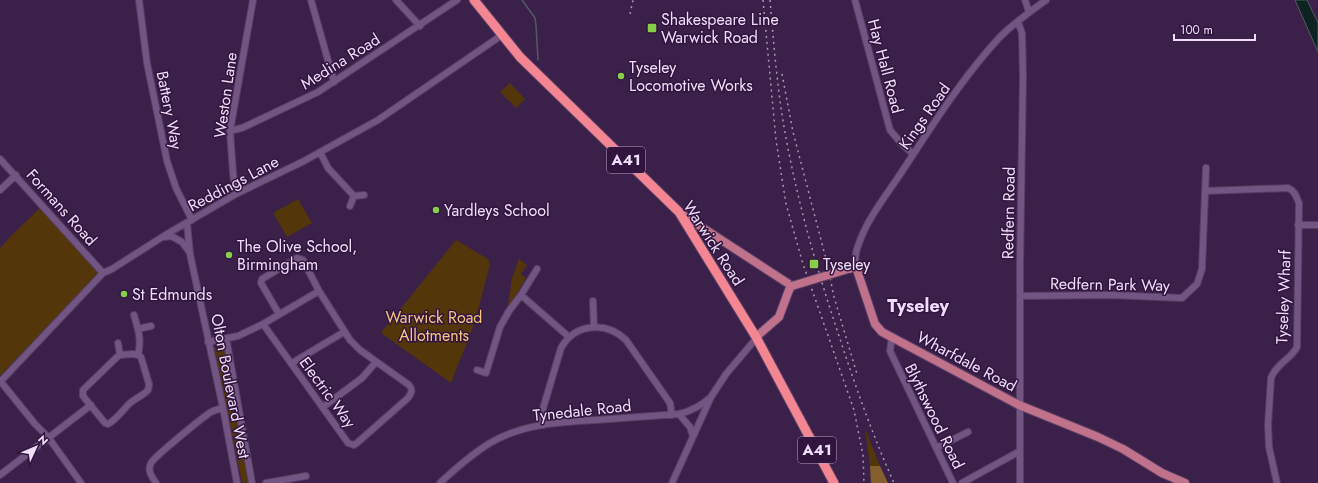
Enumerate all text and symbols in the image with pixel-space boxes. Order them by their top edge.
place label: Shakespeare Line Warwick Road [661,8,779,49]
street label: Hay Hall Road [862,16,909,116]
scale bar [1174,16,1255,42]
text: 100 m [1180,21,1213,39]
marker: Shakespeare Line Warwick Road [646,22,658,34]
street label: Medina Road [296,28,384,95]
street label: Weston Lane [208,51,243,140]
place label: Tyseley Locomotive Works [629,56,753,97]
street label: Battery Way [151,69,189,152]
marker: Tyseley Locomotive Works [616,71,626,81]
street label: Kings Road [893,78,956,154]
road number: A41 [607,147,645,173]
street label: Reddings Lane [184,150,283,217]
street label: Formans Road [21,164,102,251]
street label: Redfern Road [996,167,1021,259]
street label: Warwick Road [678,196,750,290]
place label: Yardleys School [444,199,550,222]
marker: Yardleys School [431,205,441,215]
place label: The Olive School, Birmingham [237,235,357,276]
street label: Tyseley Wharf [1270,249,1297,344]
marker: The Olive School, Birmingham [224,250,234,260]
place label: Tyseley [823,253,871,276]
marker: Tyseley [808,258,820,270]
street label: Redfern Park Way [1050,272,1171,297]
place label: St Edmunds [132,283,212,306]
marker: St Edmunds [119,289,129,299]
district label: Tyseley [887,293,949,319]
park label: Warwick Road Allotments [386,306,482,347]
street label: Olton Boulevard West [205,312,256,461]
street label: Wharfdale Road [913,325,1021,397]
street label: Electric Way [294,352,362,433]
street label: Blythswood Road [899,360,970,473]
street label: Tynedale Road [532,394,632,427]
north arrow [16,427,56,467]
text: N [34,431,52,449]
road number: A41 [798,437,836,463]

